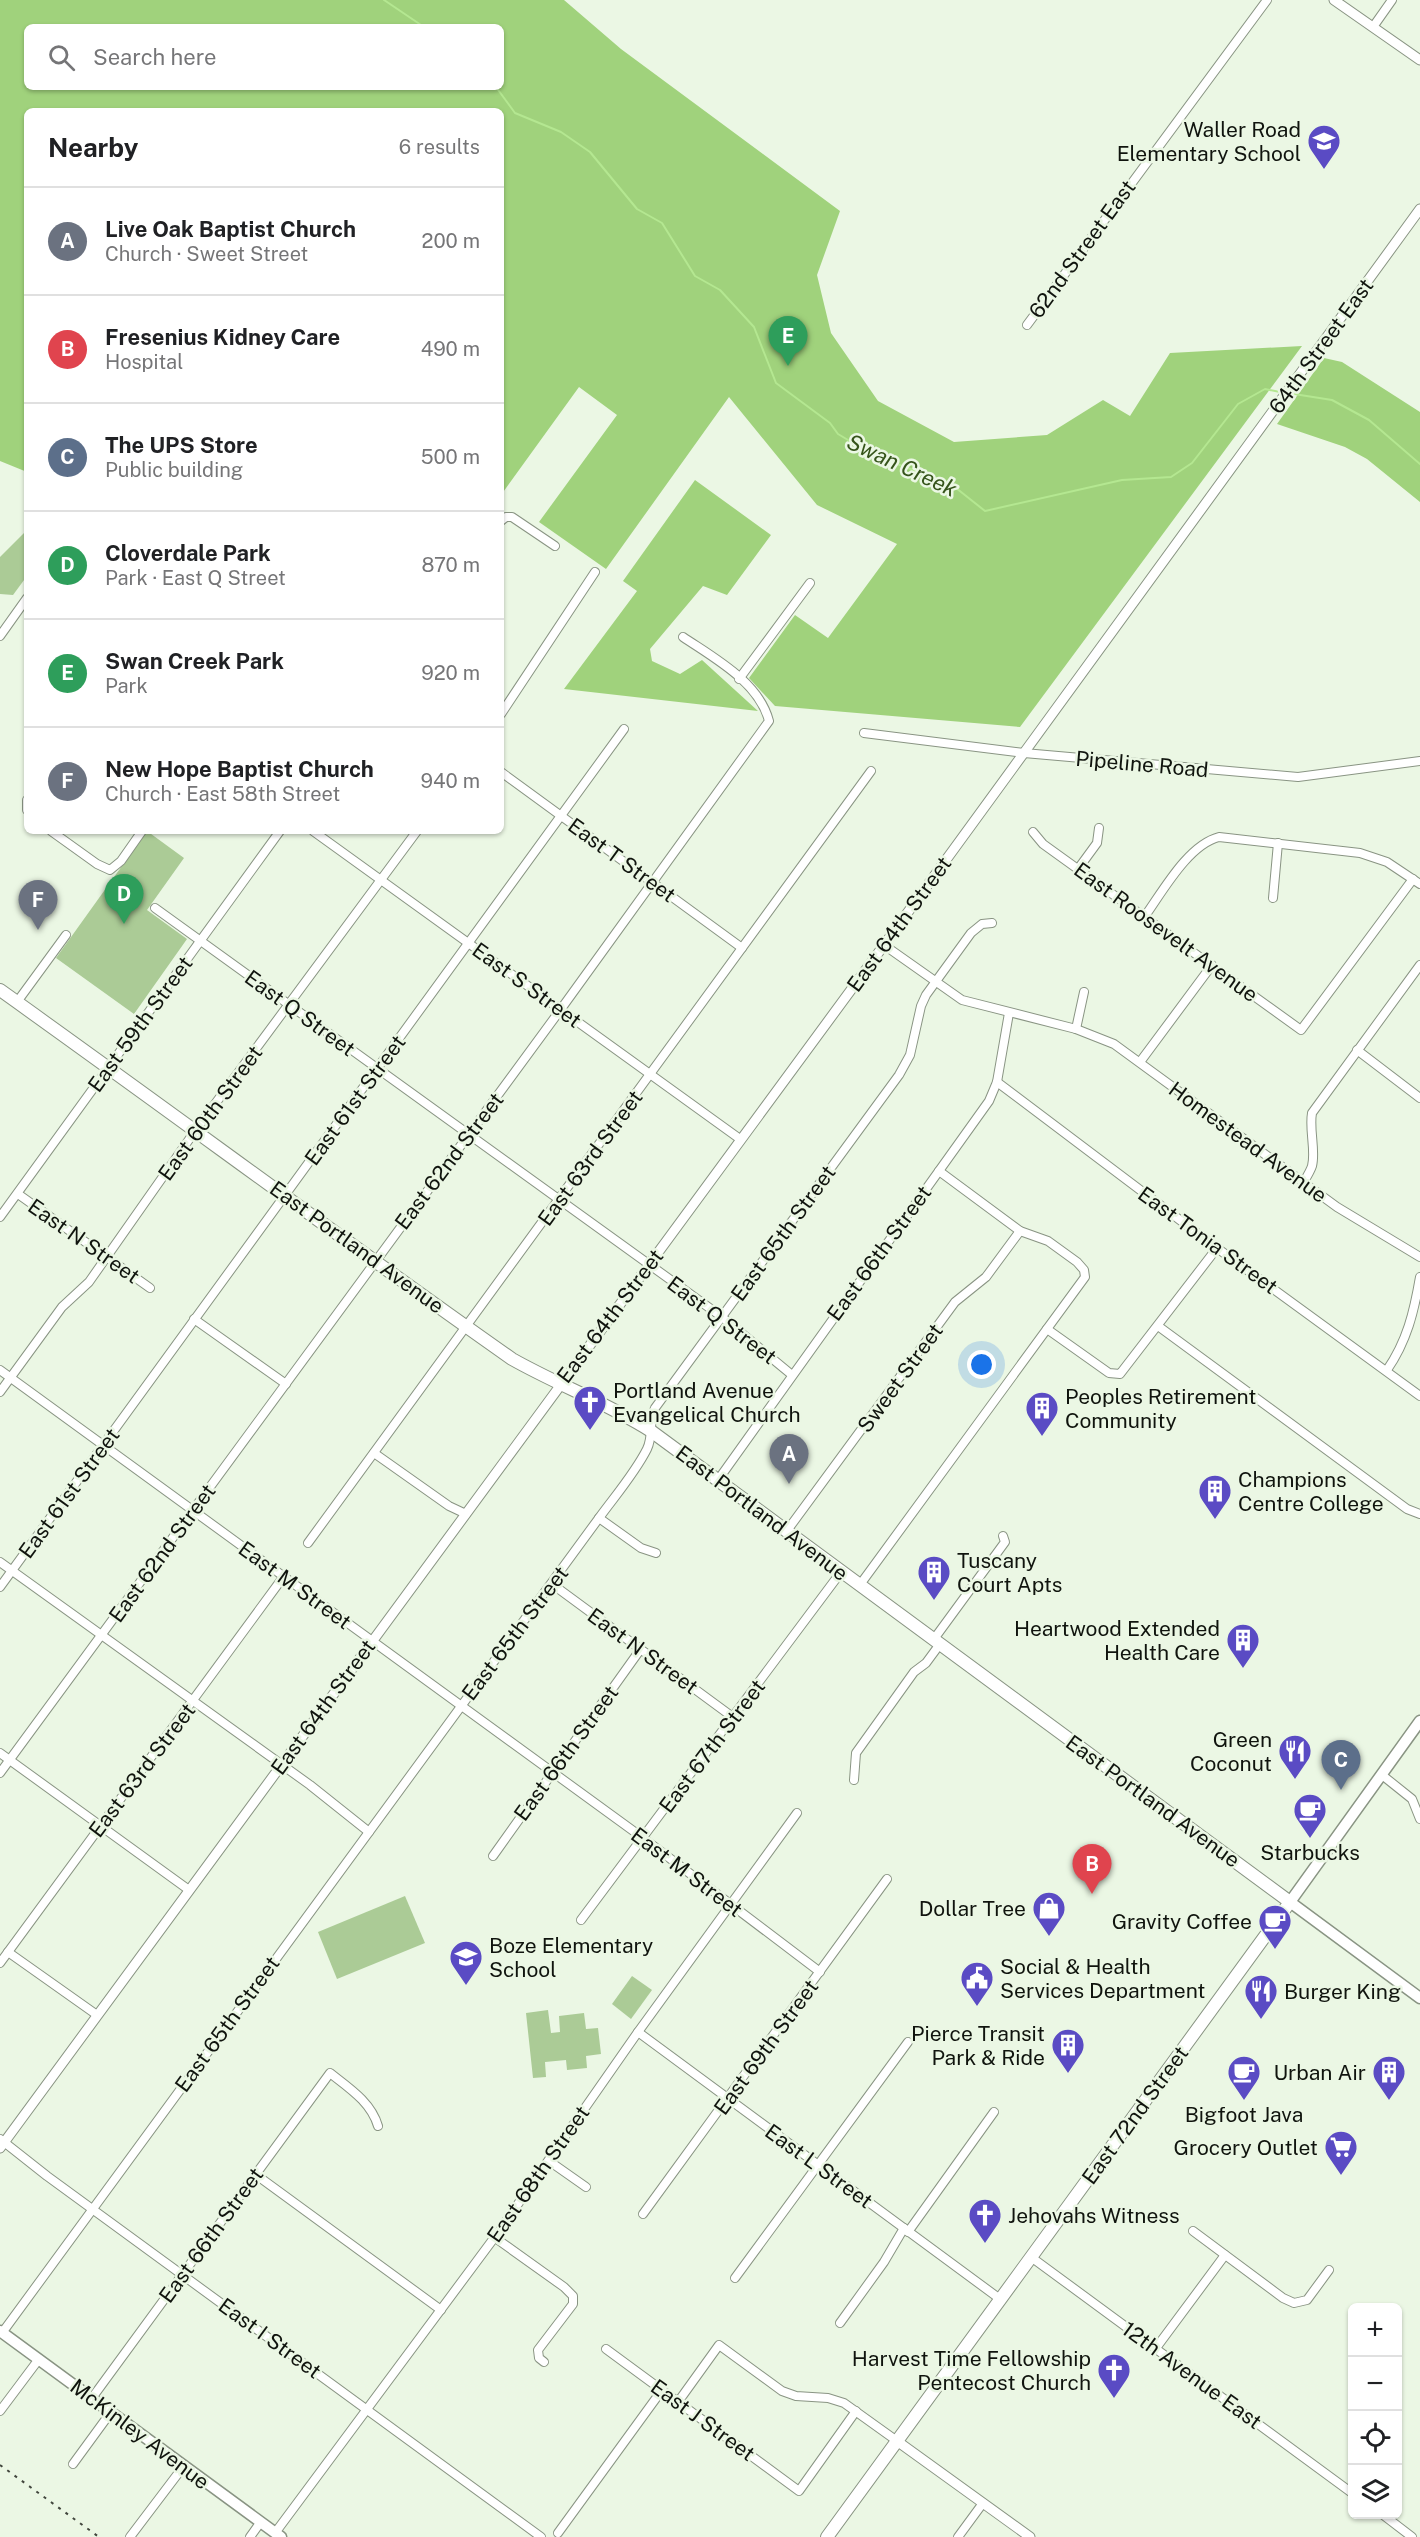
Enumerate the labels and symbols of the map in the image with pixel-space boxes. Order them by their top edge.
place label: Waller Road Elementary School [1117,117,1301,166]
school or university icon: Waller Road Elementary School [1306,123,1342,170]
street label: 62nd Street East [1023,175,1141,323]
street label: 64th Street East [1264,274,1378,418]
pin: E [768,316,808,366]
water label: Swan Creek [843,428,961,502]
street label: Pipeline Road [1074,746,1210,782]
street label: East T Street [563,813,681,907]
street label: East 64th Street [842,852,956,996]
street label: East Roosevelt Avenue [1069,857,1263,1007]
pin: D [104,874,144,924]
pin: F [18,880,57,930]
street label: East S Street [468,937,586,1033]
street label: East 59th Street [82,951,198,1097]
street label: East Q Street [240,965,360,1061]
street label: East 61st Street [299,1030,411,1170]
street label: East 60th Street [153,1041,267,1185]
street label: Homestead Avenue [1164,1076,1332,1208]
street label: East 63rd Street [533,1085,647,1231]
street label: East 62nd Street [389,1088,509,1234]
street label: East 65th Street [725,1160,841,1306]
street label: East Portland Avenue [265,1175,449,1319]
street label: East 66th Street [822,1181,936,1325]
street label: East Tonia Street [1133,1181,1283,1299]
street label: East N Street [23,1193,145,1289]
street label: East 64th Street [552,1244,668,1388]
street label: East Q Street [662,1271,782,1369]
street label: Sweet Street [852,1319,948,1437]
your location [967,1350,996,1379]
place label: Portland Avenue Evangelical Church [613,1378,801,1427]
church icon: Portland Avenue Evangelical Church [572,1384,608,1431]
place label: Peoples Retirement Community [1065,1384,1256,1433]
building icon: Peoples Retirement Community [1024,1390,1060,1437]
street label: East 61st Street [13,1423,125,1563]
pin: A [770,1434,808,1484]
street label: East Portland Avenue [671,1440,853,1586]
place label: Champions Centre College [1238,1467,1384,1516]
building icon: Champions Centre College [1197,1473,1233,1520]
street label: East 62nd Street [103,1479,221,1627]
street label: East M Street [234,1536,356,1634]
place label: Tuscany Court Apts [957,1548,1062,1597]
building icon: Tuscany Court Apts [916,1554,952,1601]
street label: East 65th Street [456,1561,574,1705]
street label: East N Street [583,1603,703,1699]
place label: Heartwood Extended Health Care [1014,1616,1220,1665]
building icon: Heartwood Extended Health Care [1225,1622,1261,1669]
street label: East 64th Street [266,1635,380,1779]
street label: East 67th Street [654,1675,770,1817]
street label: East 66th Street [509,1681,623,1825]
street label: East 63rd Street [84,1698,200,1842]
place label: Green Coconut [1190,1727,1272,1776]
street label: East Portland Avenue [1061,1729,1245,1873]
restaurant icon: Green Coconut [1277,1733,1313,1780]
pin: C [1322,1740,1360,1790]
cafe icon: Starbucks [1292,1792,1328,1839]
street label: East M Street [626,1822,748,1922]
place label: Starbucks [1260,1840,1360,1865]
pin: B [1072,1844,1112,1894]
shop icon: Dollar Tree [1031,1890,1067,1937]
place label: Dollar Tree [919,1896,1026,1921]
cafe icon: Gravity Coffee [1257,1903,1293,1950]
place label: Gravity Coffee [1112,1909,1252,1934]
place label: Boze Elementary School [489,1933,653,1982]
school or university icon: Boze Elementary School [448,1939,484,1986]
street label: East 65th Street [169,1951,285,2097]
place label: Social & Health Services Department [1000,1954,1205,2003]
public building icon: Social & Health Services Department [959,1960,995,2007]
restaurant icon: Burger King [1243,1973,1279,2020]
street label: East 69th Street [709,1975,823,2119]
place label: Burger King [1284,1979,1401,2004]
place label: Pierce Transit Park & Ride [911,2021,1045,2070]
building icon: Pierce Transit Park & Ride [1050,2027,1086,2074]
street label: East 72nd Street [1077,2041,1193,2189]
cafe icon: Bigfoot Java [1226,2054,1262,2101]
building icon: Urban Air [1371,2054,1407,2101]
place label: Urban Air [1273,2060,1366,2085]
street label: East 68th Street [481,2101,595,2247]
place label: Bigfoot Java [1185,2102,1303,2127]
street label: East L Street [760,2119,878,2213]
supermarket icon: Grocery Outlet [1323,2129,1359,2176]
place label: Grocery Outlet [1174,2135,1318,2160]
street label: East 66th Street [154,2163,268,2307]
church icon: Jehovahs Witness [967,2197,1003,2244]
place label: Jehovahs Witness [1008,2203,1180,2228]
street label: East I Street [214,2292,326,2384]
street label: 12th Avenue East [1117,2316,1267,2434]
place label: Harvest Time Fellowship Pentecost Church [852,2346,1091,2395]
church icon: Harvest Time Fellowship Pentecost Church [1096,2352,1132,2399]
street label: McKinley Avenue [66,2374,214,2494]
street label: East J Street [646,2374,760,2466]

